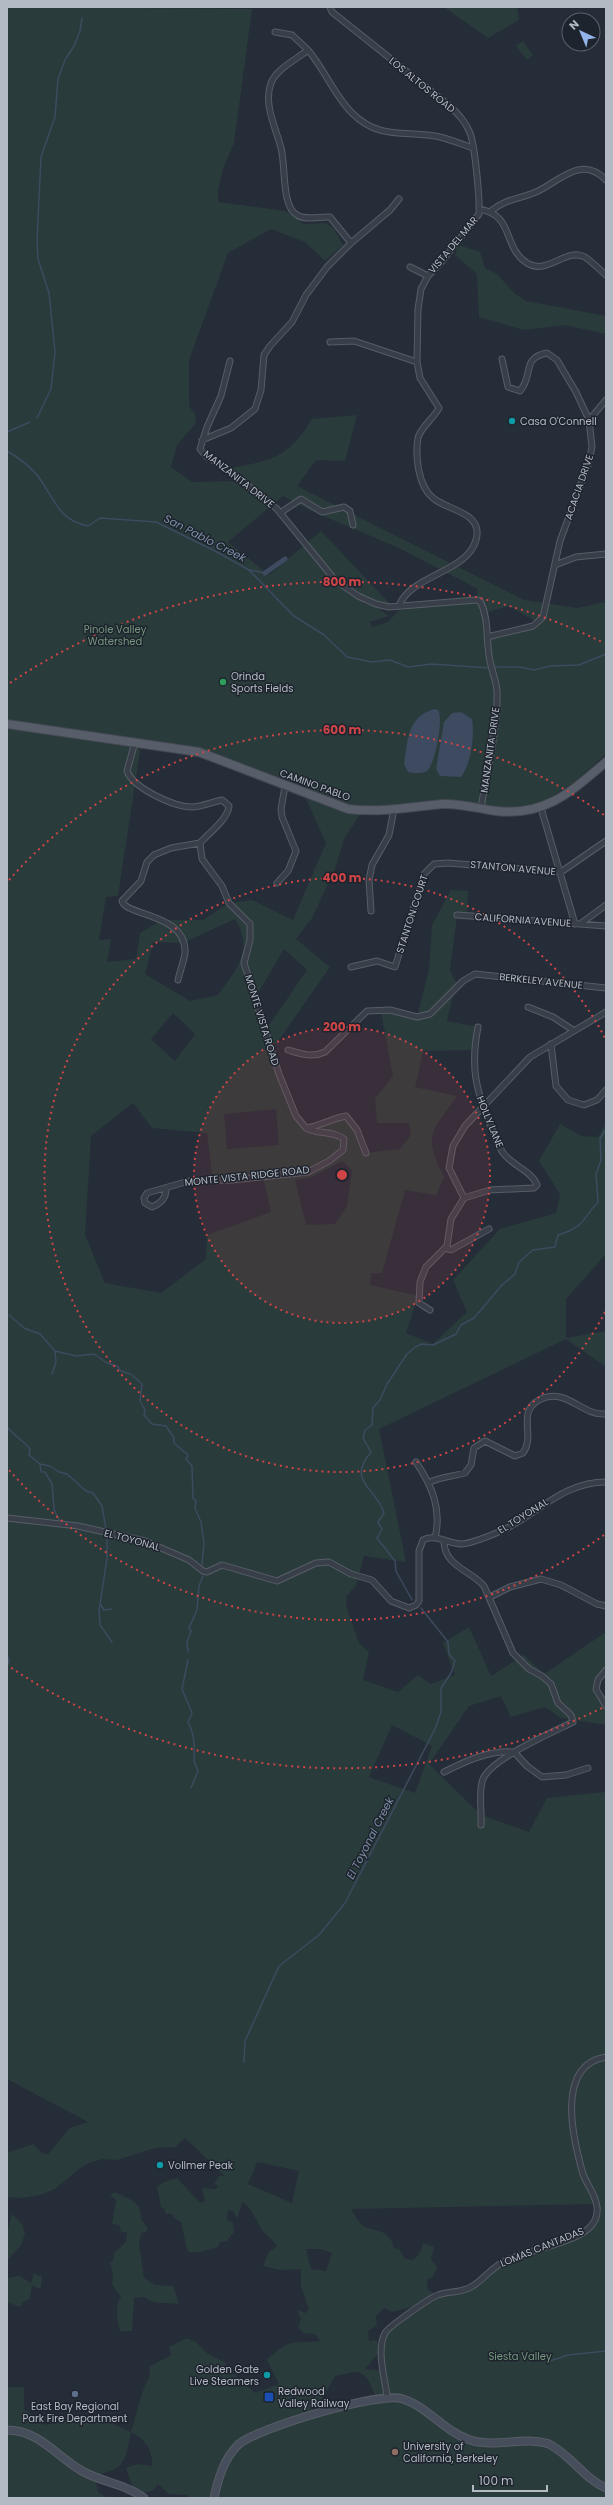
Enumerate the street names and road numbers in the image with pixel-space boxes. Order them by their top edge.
street label: LOS ALTOS ROAD [386,54,458,116]
street label: VISTA DEL MAR [425,213,481,277]
street label: MANZANITA DRIVE [200,447,278,511]
street label: ACACIA DRIVE [561,452,597,522]
street label: MANZANITA DRIVE [477,706,503,794]
street label: CAMINO PABLO [278,765,352,805]
street label: STANTON AVENUE [470,857,556,879]
street label: STANTON COURT [392,872,432,955]
street label: CALIFORNIA AVENUE [474,909,572,931]
street label: BERKELEY AVENUE [498,969,584,993]
street label: MONTE VISTA ROAD [241,973,283,1067]
street label: HOLLY LANE [473,1094,507,1150]
street label: MONTE VISTA RIDGE ROAD [184,1162,310,1190]
street label: EL TOYONAL [495,1494,552,1538]
street label: EL TOYONAL [102,1525,162,1555]
street label: LOMAS CANTADAS [498,2223,586,2271]

